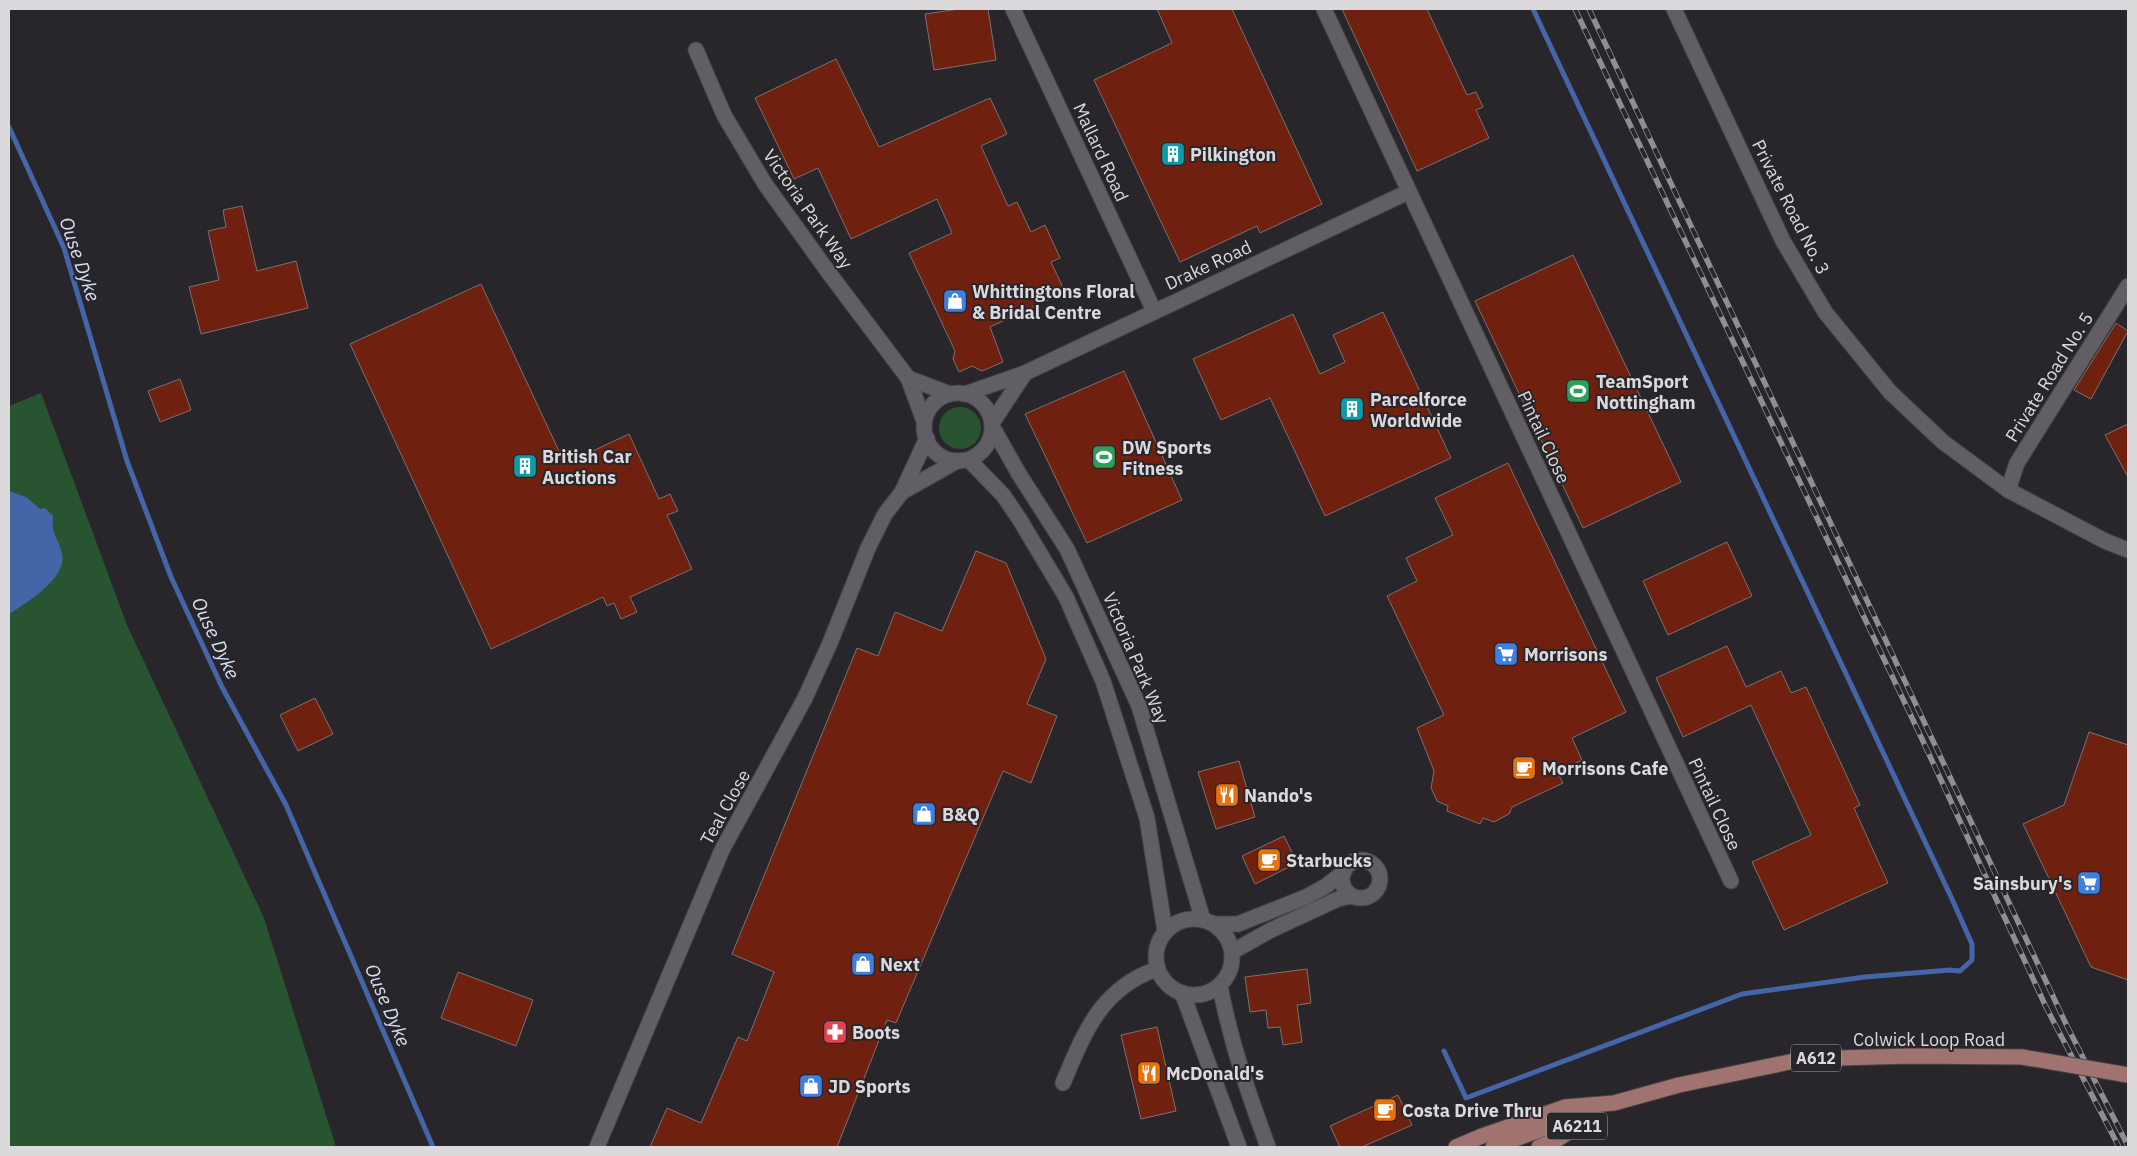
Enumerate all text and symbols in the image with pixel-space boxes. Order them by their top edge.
street label: Mallard Road [1068,99,1134,205]
street label: Private Road No. 3 [1747,136,1835,278]
building icon: Pilkington [1160,141,1186,167]
place label: Pilkington [1190,143,1276,166]
street label: Victoria Park Way [758,145,858,273]
water label: Ouse Dyke [54,214,106,305]
street label: Drake Road [1161,235,1255,295]
place label: Whittingtons Floral & Bridal Centre [972,280,1135,324]
shop icon: Whittingtons Floral & Bridal Centre [942,288,968,314]
street label: Private Road No. 5 [2000,308,2098,446]
place label: TeamSport Nottingham [1596,370,1696,414]
sports icon: TeamSport Nottingham [1565,378,1591,404]
street label: Pintail Close [1512,387,1576,487]
place label: Parcelforce Worldwide [1370,388,1467,432]
building icon: Parcelforce Worldwide [1339,396,1365,422]
place label: DW Sports Fitness [1122,436,1212,480]
sports icon: DW Sports Fitness [1091,444,1117,470]
place label: British Car Auctions [542,445,632,489]
building icon: British Car Auctions [512,453,538,479]
street label: Victoria Park Way [1098,589,1174,727]
water label: Ouse Dyke [187,593,245,683]
supermarket icon: Morrisons [1493,641,1519,667]
place label: Morrisons [1524,643,1608,666]
street label: Pintail Close [1683,754,1747,854]
cafe icon: Morrisons Cafe [1511,755,1537,781]
place label: Morrisons Cafe [1542,757,1668,780]
street label: Teal Close [695,765,755,849]
restaurant icon: Nando's [1214,782,1240,808]
place label: Nando's [1244,784,1313,807]
shop icon: B&Q [911,801,937,827]
place label: B&Q [942,803,980,826]
cafe icon: Starbucks [1256,847,1282,873]
place label: Starbucks [1286,849,1372,872]
supermarket icon: Sainsbury's [2076,870,2102,896]
place label: Sainsbury's [1973,872,2072,895]
shop icon: Next [850,951,876,977]
place label: Next [880,953,920,976]
water label: Ouse Dyke [360,960,416,1050]
pharmacy icon: Boots [822,1019,848,1045]
place label: Boots [852,1021,900,1044]
street label: Colwick Loop Road [1853,1028,2005,1051]
road number: A612 [1791,1044,1841,1072]
restaurant icon: McDonald's [1136,1060,1162,1086]
place label: McDonald's [1166,1062,1264,1085]
shop icon: JD Sports [798,1073,824,1099]
place label: JD Sports [828,1075,911,1098]
cafe icon: Costa Drive Thru [1372,1097,1398,1123]
place label: Costa Drive Thru [1402,1099,1542,1122]
road number: A6211 [1547,1112,1607,1140]

